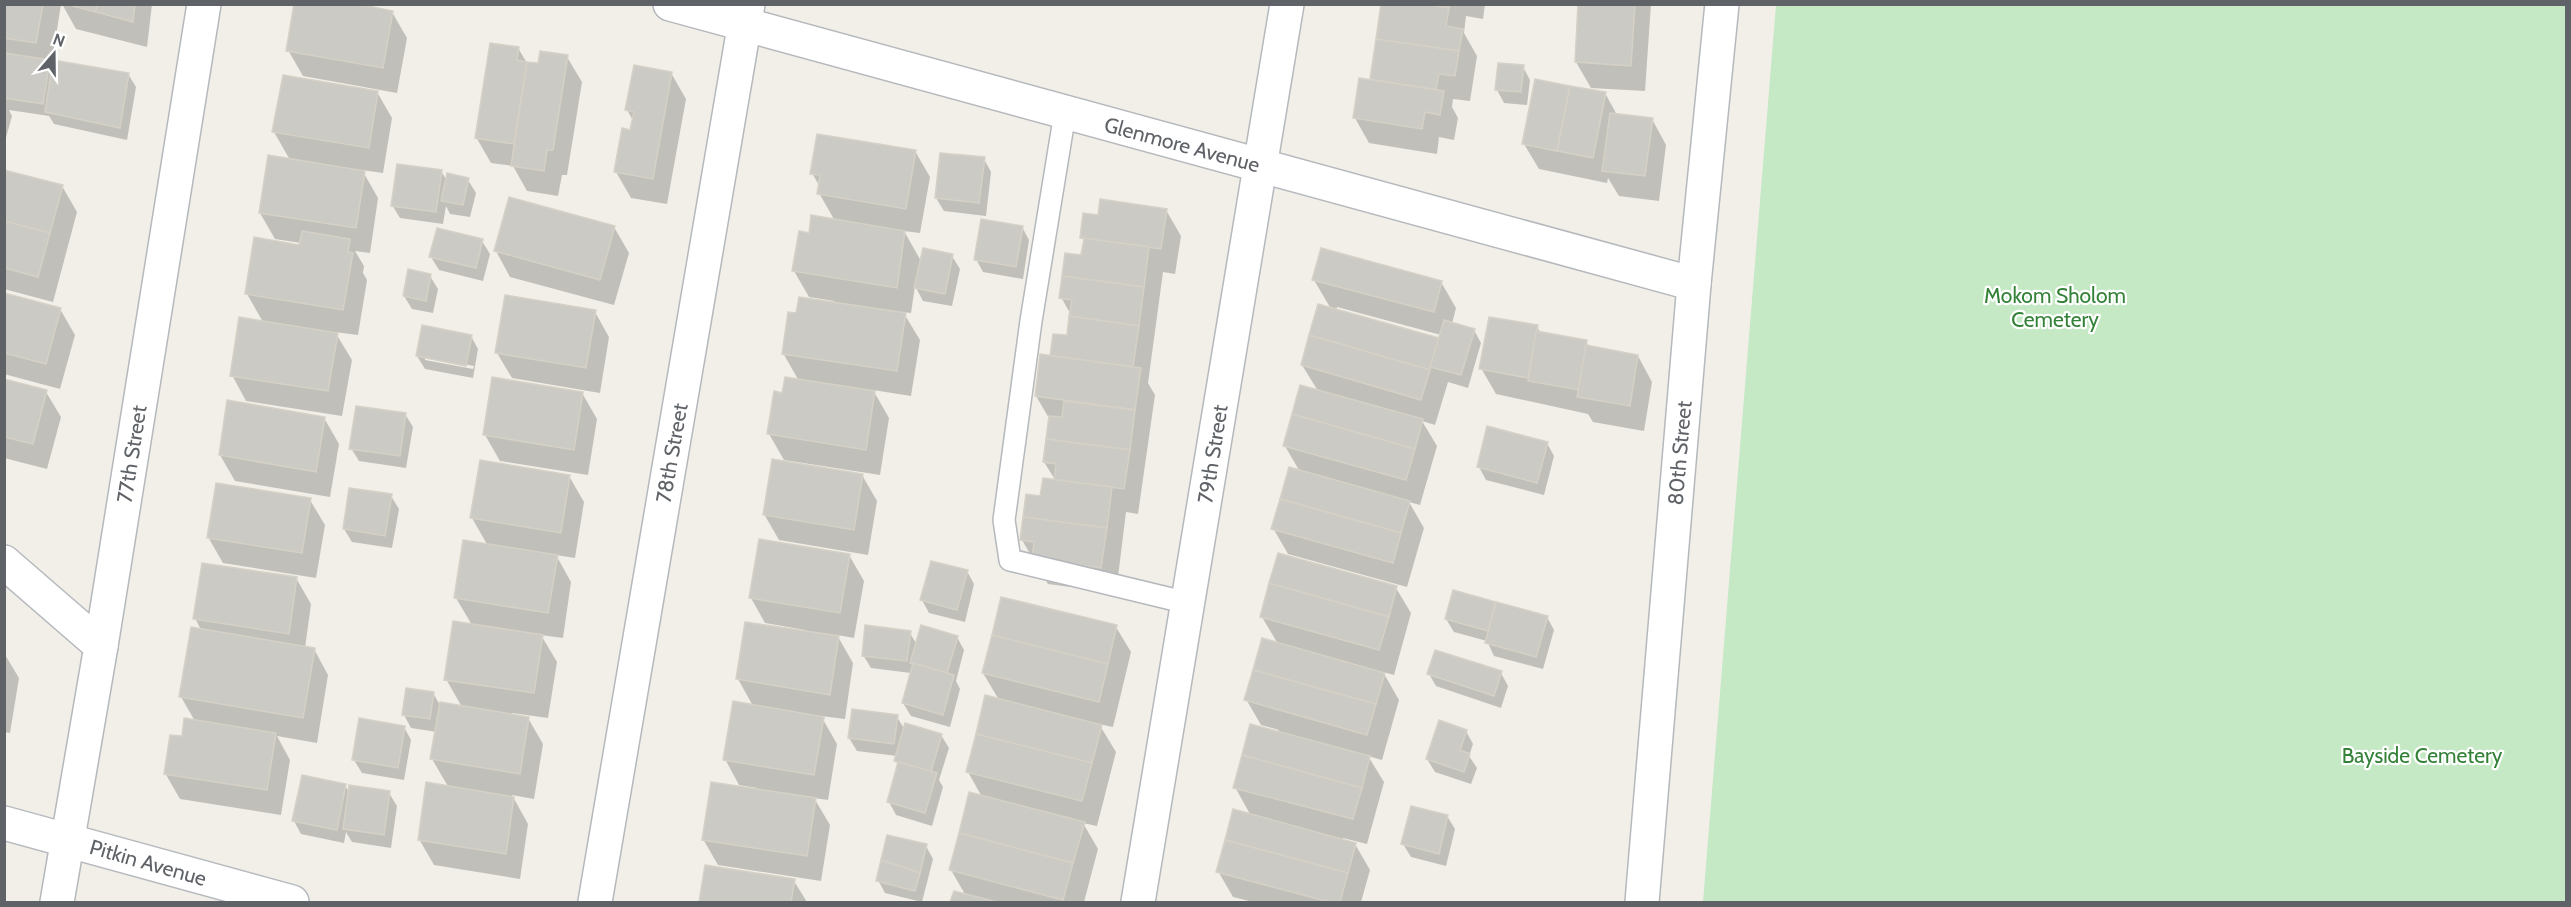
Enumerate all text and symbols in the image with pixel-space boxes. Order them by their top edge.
north arrow [24,24,84,84]
text: N [50,30,68,51]
street label: Glenmore Avenue [1102,112,1263,177]
park label: Mokom Sholom Cemetery [1984,283,2126,332]
street label: 80th Street [1662,400,1697,506]
street label: 78th Street [650,401,693,505]
street label: 77th Street [111,403,152,504]
street label: 79th Street [1192,403,1233,505]
park label: Bayside Cemetery [2342,743,2503,768]
street label: Pitkin Avenue [87,834,210,891]

